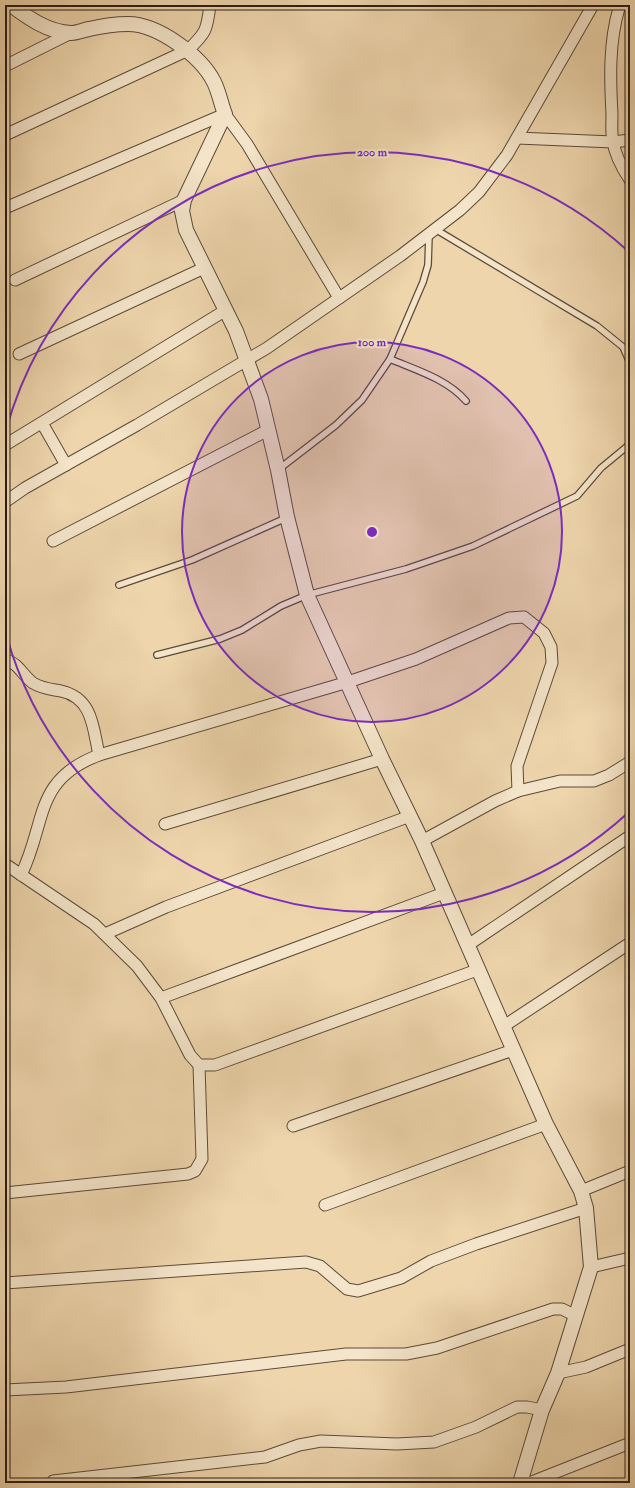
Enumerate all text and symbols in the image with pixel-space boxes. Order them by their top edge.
text: 200 m [357,145,388,160]
text: 100 m [358,335,387,350]
centre of rings [365,525,379,539]

